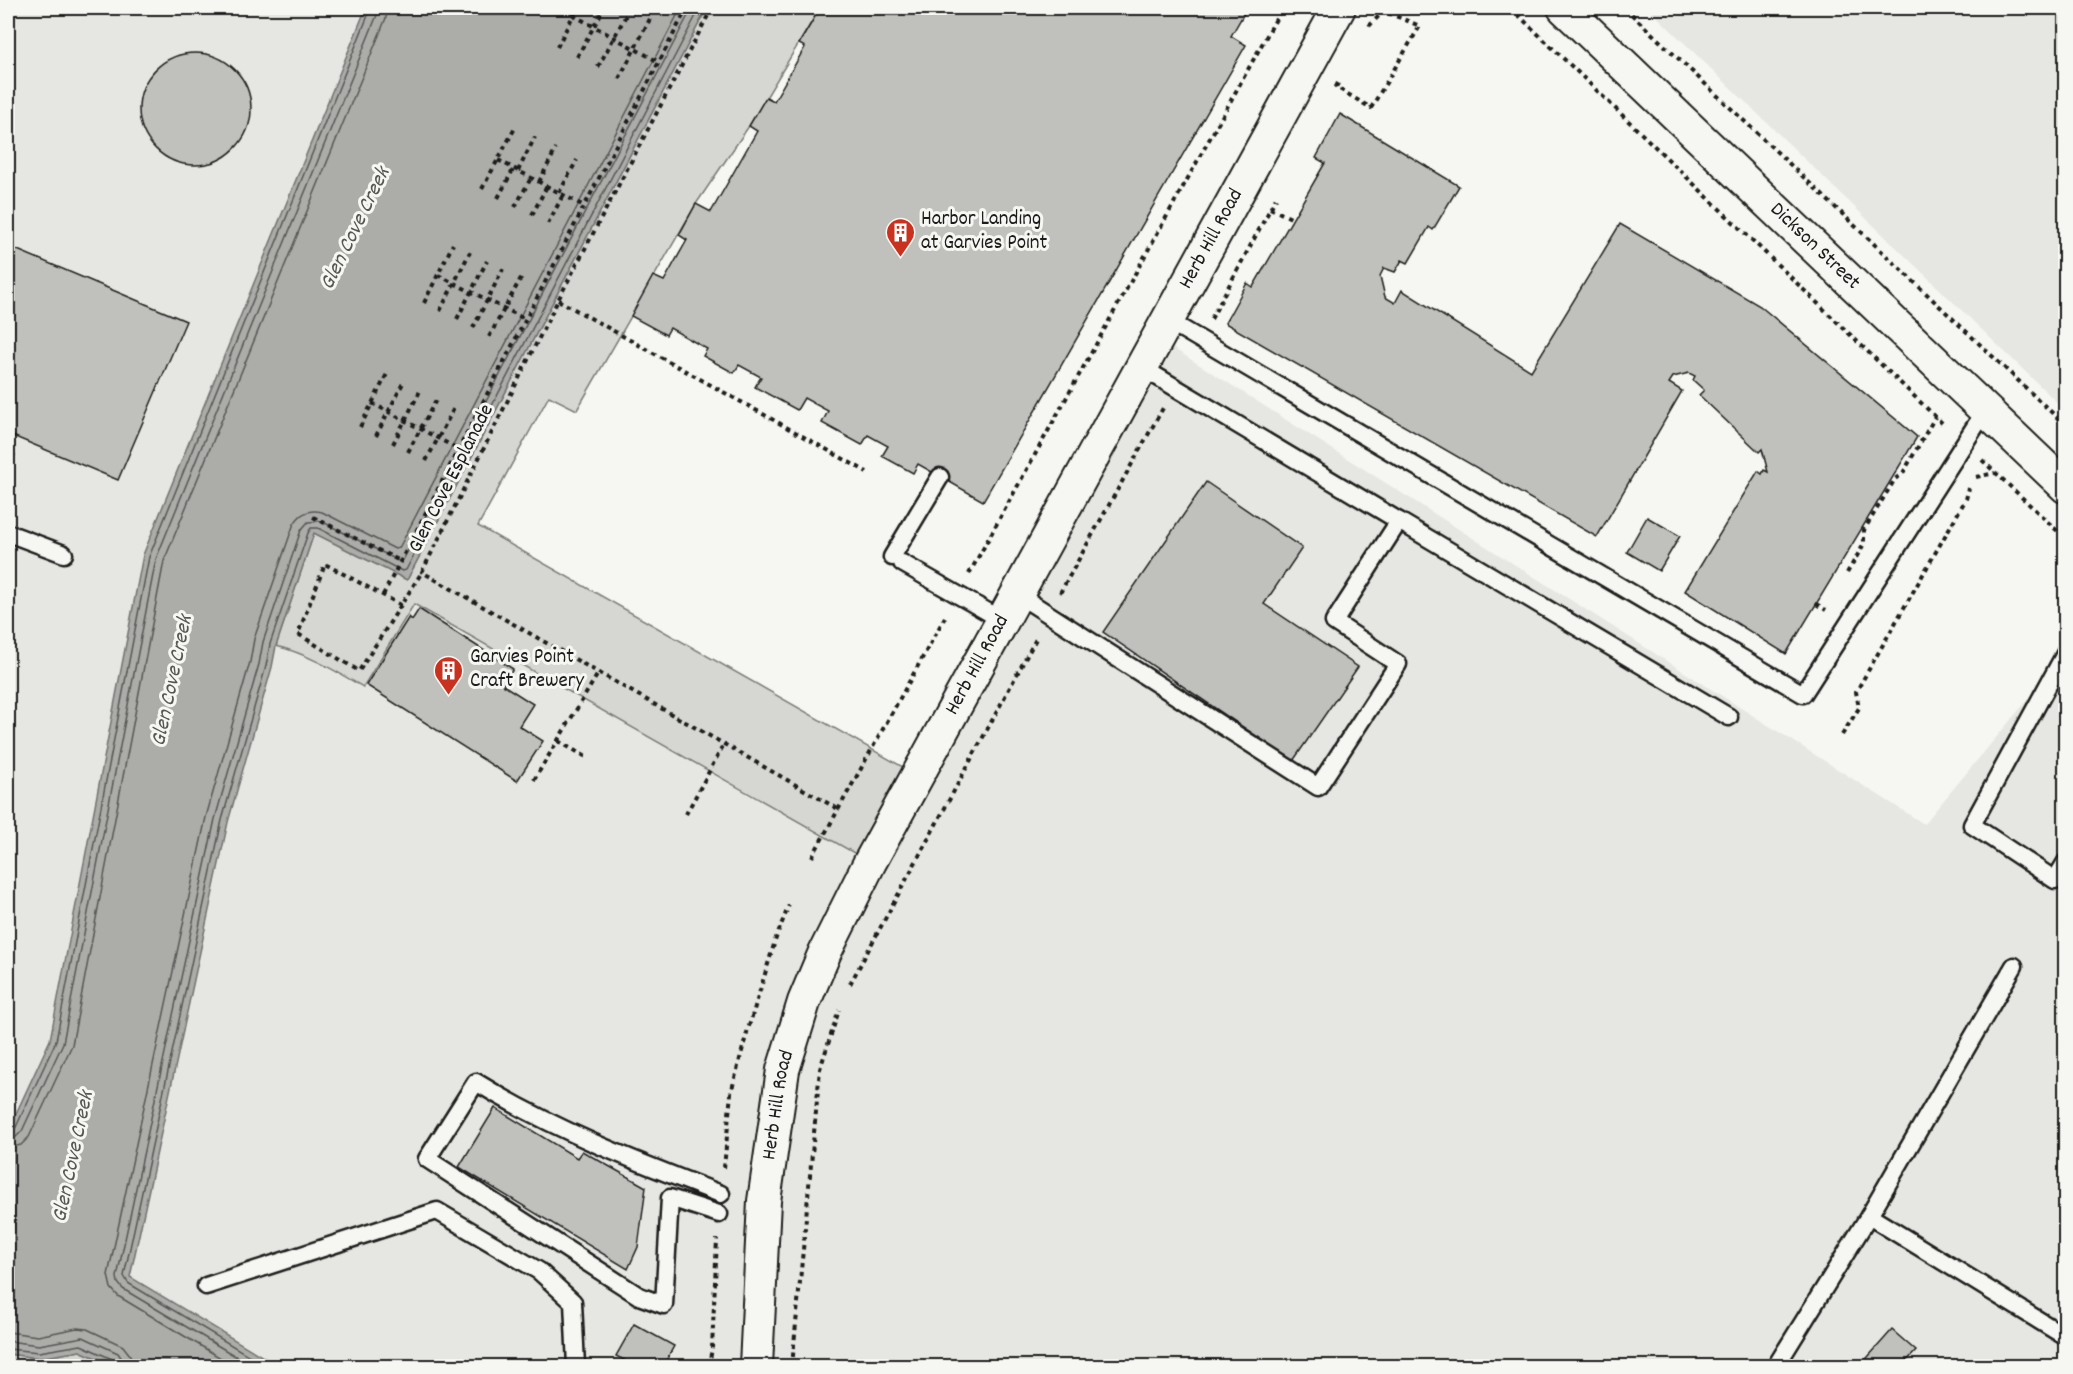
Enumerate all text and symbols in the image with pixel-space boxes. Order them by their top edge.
water label: Glen Cove Creek [313,161,400,296]
street label: Herb Hill Road [1172,184,1252,295]
street label: Dickson Street [1762,196,1867,298]
place label: Harbor Landing at Garvies Point [921,205,1048,259]
building icon: Harbor Landing at Garvies Point [884,216,916,258]
street label: Glen Cove Esplanade [402,399,502,559]
street label: Herb Hill Road [938,610,1018,721]
water label: Glen Cove Creek [144,611,202,749]
place label: Garvies Point Craft Brewery [470,643,585,697]
building icon: Garvies Point Craft Brewery [433,654,465,696]
street label: Herb Hill Road [755,1047,803,1162]
water label: Glen Cove Creek [45,1087,103,1225]

